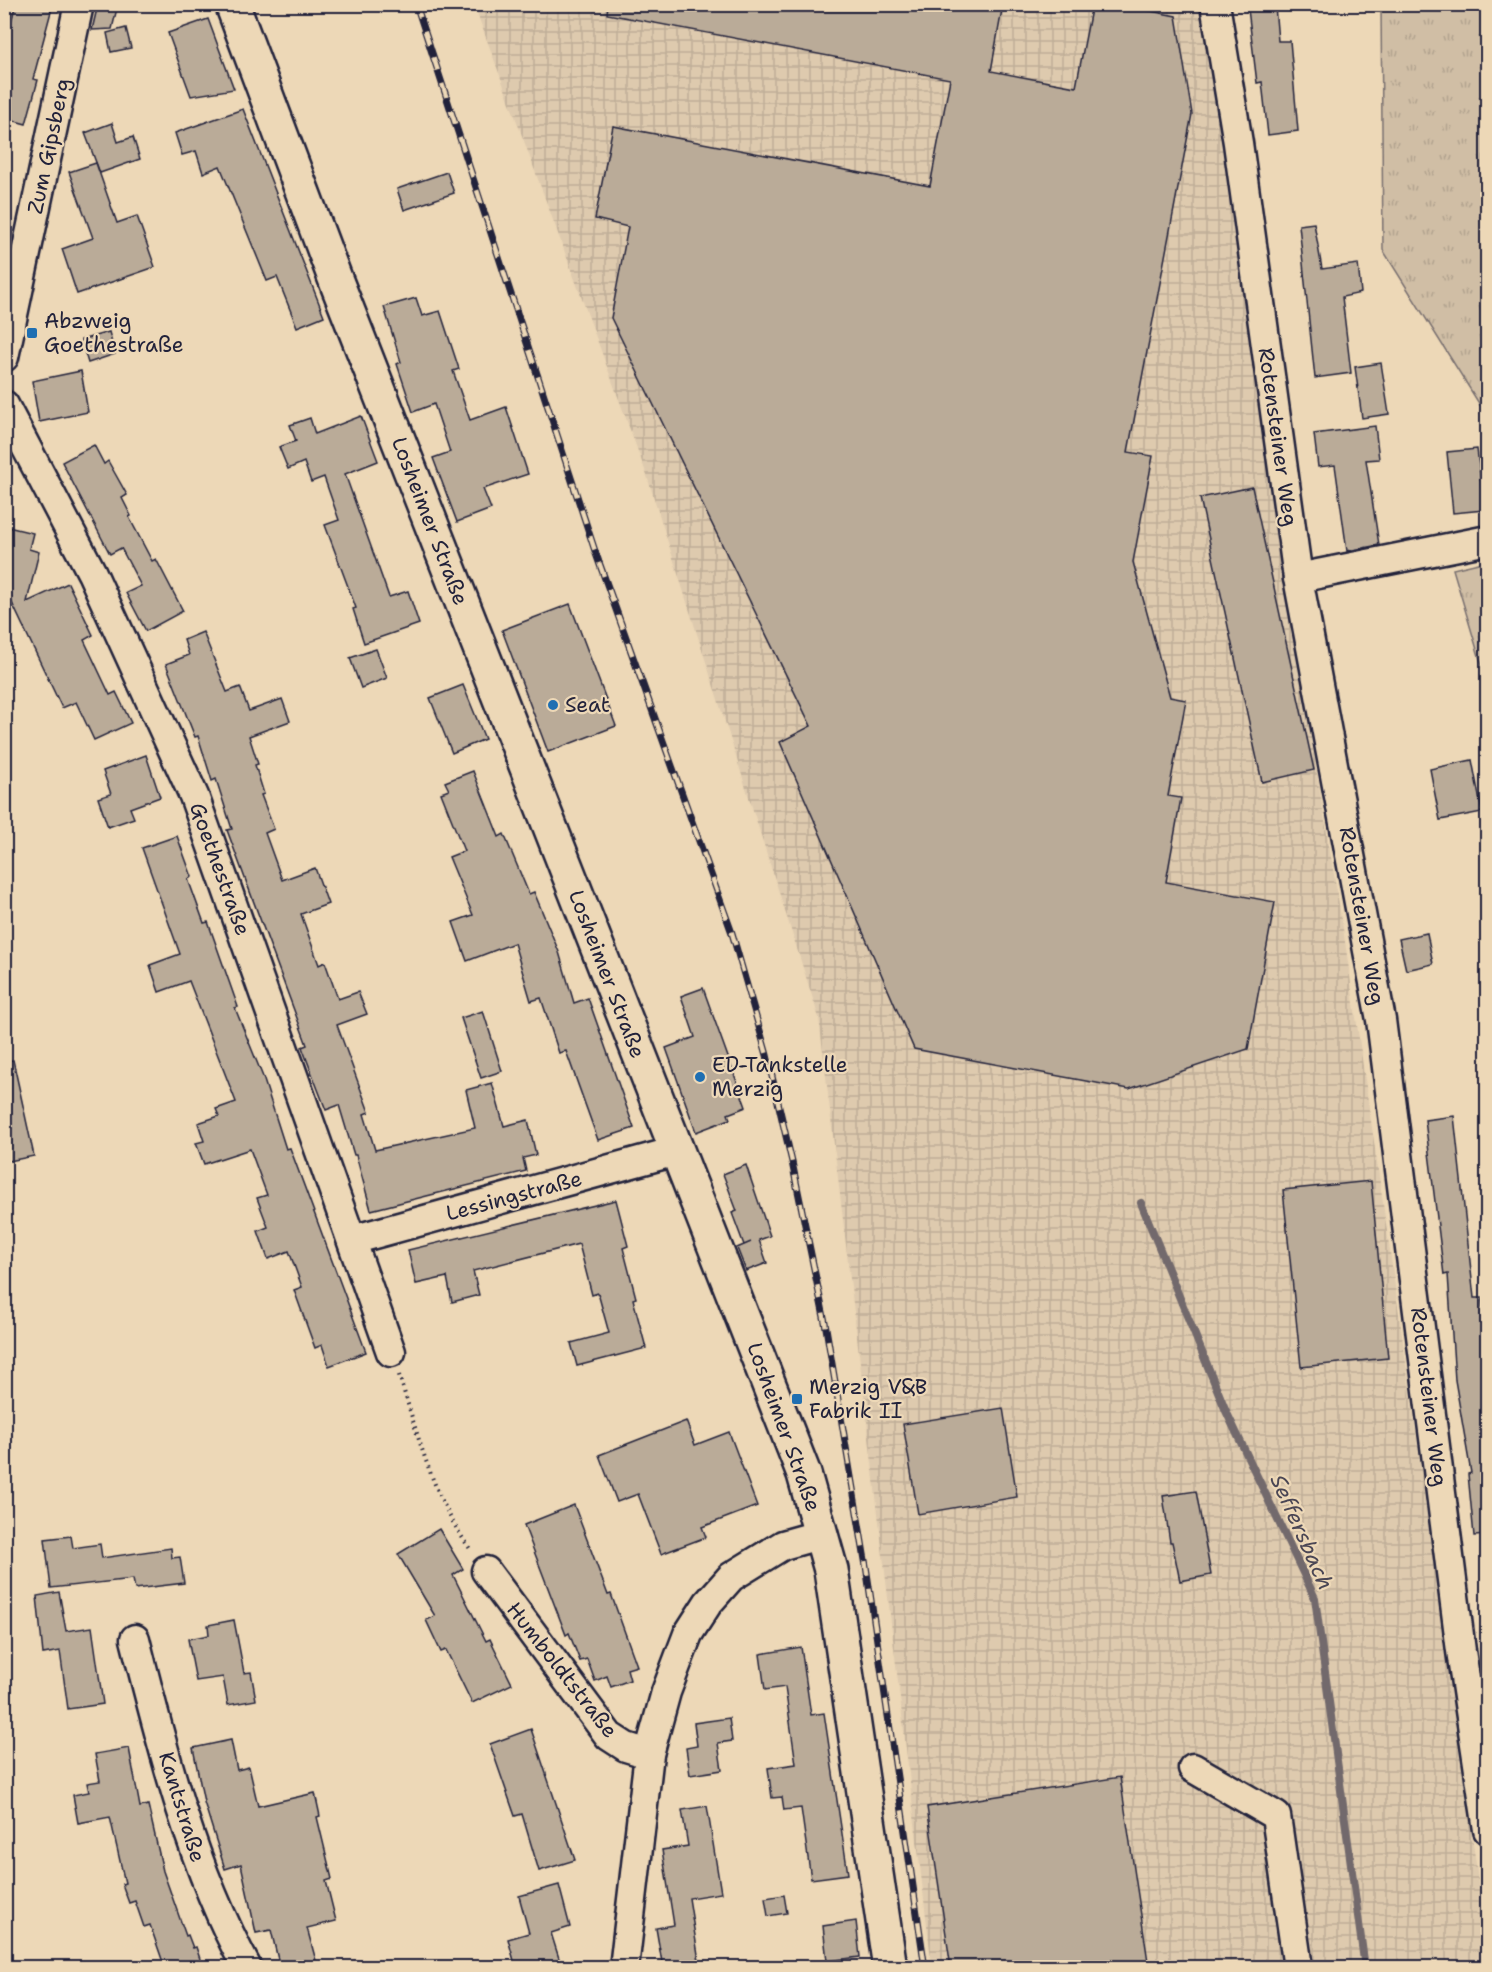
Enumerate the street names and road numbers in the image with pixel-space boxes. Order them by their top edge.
street label: Zum Gipsberg [21,75,77,217]
street label: Rotensteiner Weg [1252,346,1304,528]
street label: Losheimer Straße [385,433,475,609]
street label: Goethestraße [183,799,257,939]
street label: Rotensteiner Weg [1333,825,1391,1007]
street label: Losheimer Straße [562,886,652,1062]
street label: Lessingstraße [443,1164,585,1228]
street label: Rotensteiner Weg [1404,1306,1454,1488]
street label: Losheimer Straße [740,1339,828,1515]
street label: Humboldtstraße [500,1596,624,1744]
street label: Kantstraße [152,1748,212,1866]

